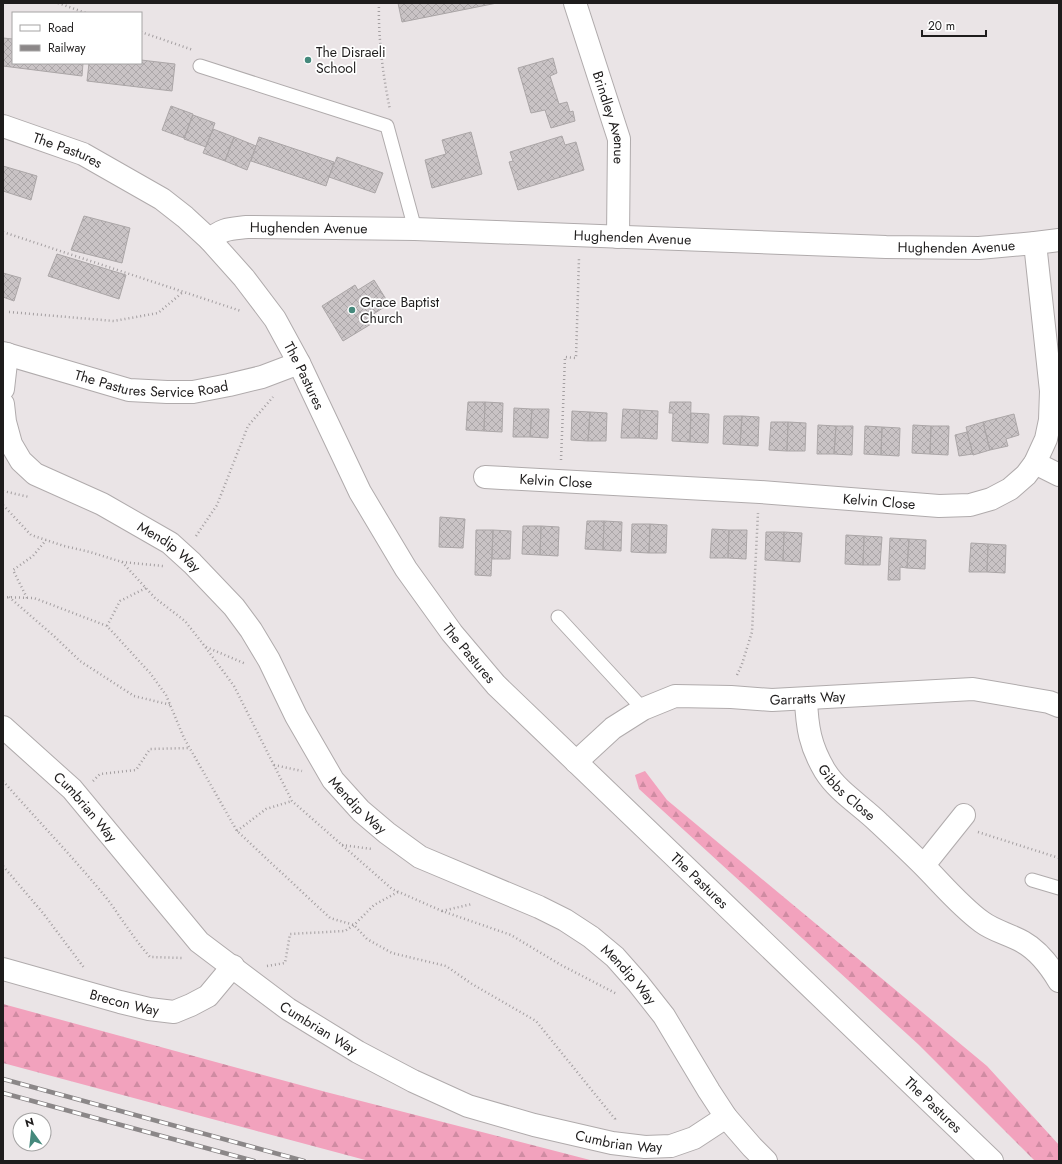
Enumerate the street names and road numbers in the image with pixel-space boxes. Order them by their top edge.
street label: Brindley Avenue [588,68,629,164]
street label: The Pastures [30,127,106,173]
street label: Hughenden Avenue [250,217,368,238]
street label: Hughenden Avenue [573,225,692,250]
street label: Hughenden Avenue [897,235,1016,258]
street label: The Pastures [279,338,330,413]
street label: The Pastures Service Road [72,365,230,402]
street label: Kelvin Close [519,469,593,493]
street label: Kelvin Close [842,489,916,514]
street label: Mendip Way [134,516,206,577]
street label: The Pastures [438,619,501,688]
street label: Garratts Way [769,686,847,710]
street label: Gibbs Close [813,760,880,825]
street label: Cumbrian Way [49,767,123,847]
street label: Mendip Way [324,772,392,839]
street label: The Pastures [666,848,733,913]
street label: Mendip Way [597,939,662,1009]
street label: Brecon Way [87,984,161,1020]
street label: Cumbrian Way [276,996,362,1060]
street label: The Pastures [900,1072,967,1138]
street label: Cumbrian Way [573,1125,663,1158]

